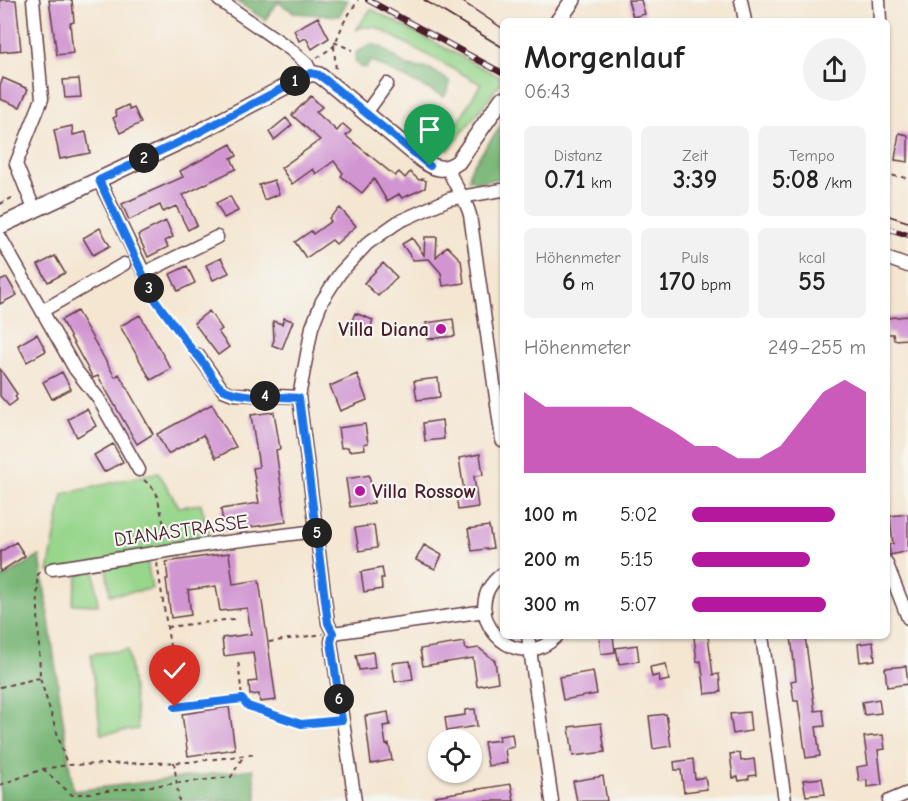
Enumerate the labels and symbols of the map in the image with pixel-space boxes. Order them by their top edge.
pin: 1 [280,66,310,96]
pin [404,104,455,166]
pin: 2 [129,143,159,173]
pin: 3 [134,273,164,303]
place label: Villa Diana [338,318,429,341]
marker: Villa Diana [434,322,448,336]
pin: 4 [250,381,280,411]
place label: Villa Rossow [372,480,476,503]
marker: Villa Rossow [353,484,367,498]
street label: DIANASTRASSE [112,510,250,551]
pin: 5 [302,518,332,548]
pin [149,645,200,707]
pin: 6 [324,684,354,714]

